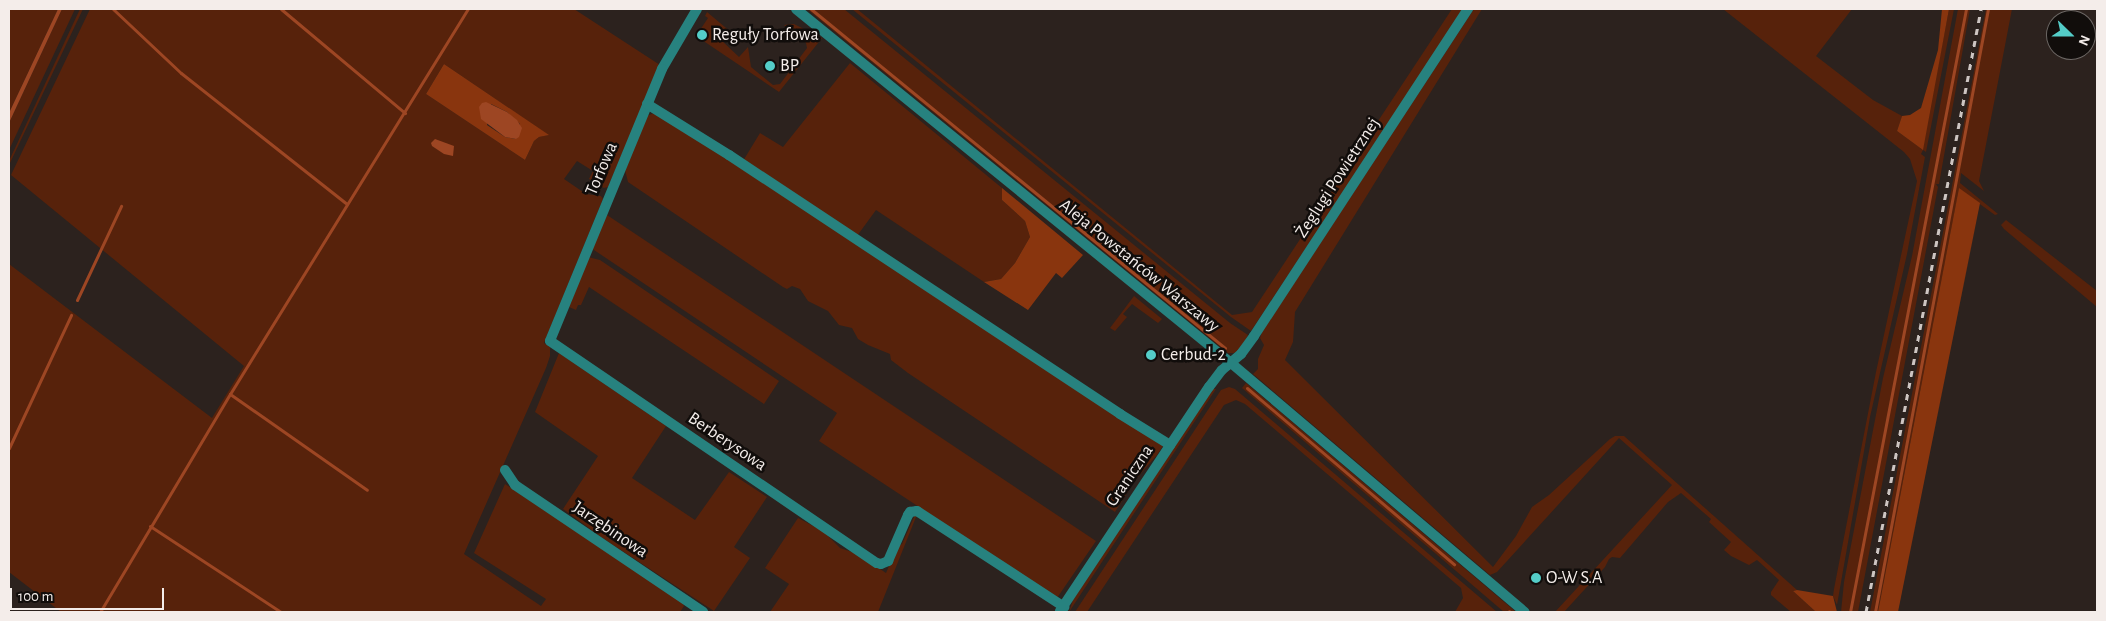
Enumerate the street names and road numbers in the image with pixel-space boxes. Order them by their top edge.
street label: Żeglugi Powietrznej [1291,114,1385,242]
street label: Torfowa [581,139,623,199]
street label: Aleja Powstańców Warszawy [1054,195,1224,337]
street label: Berberysowa [684,408,770,476]
street label: Graniczna [1102,441,1158,511]
street label: Jarzębinowa [568,497,652,563]

